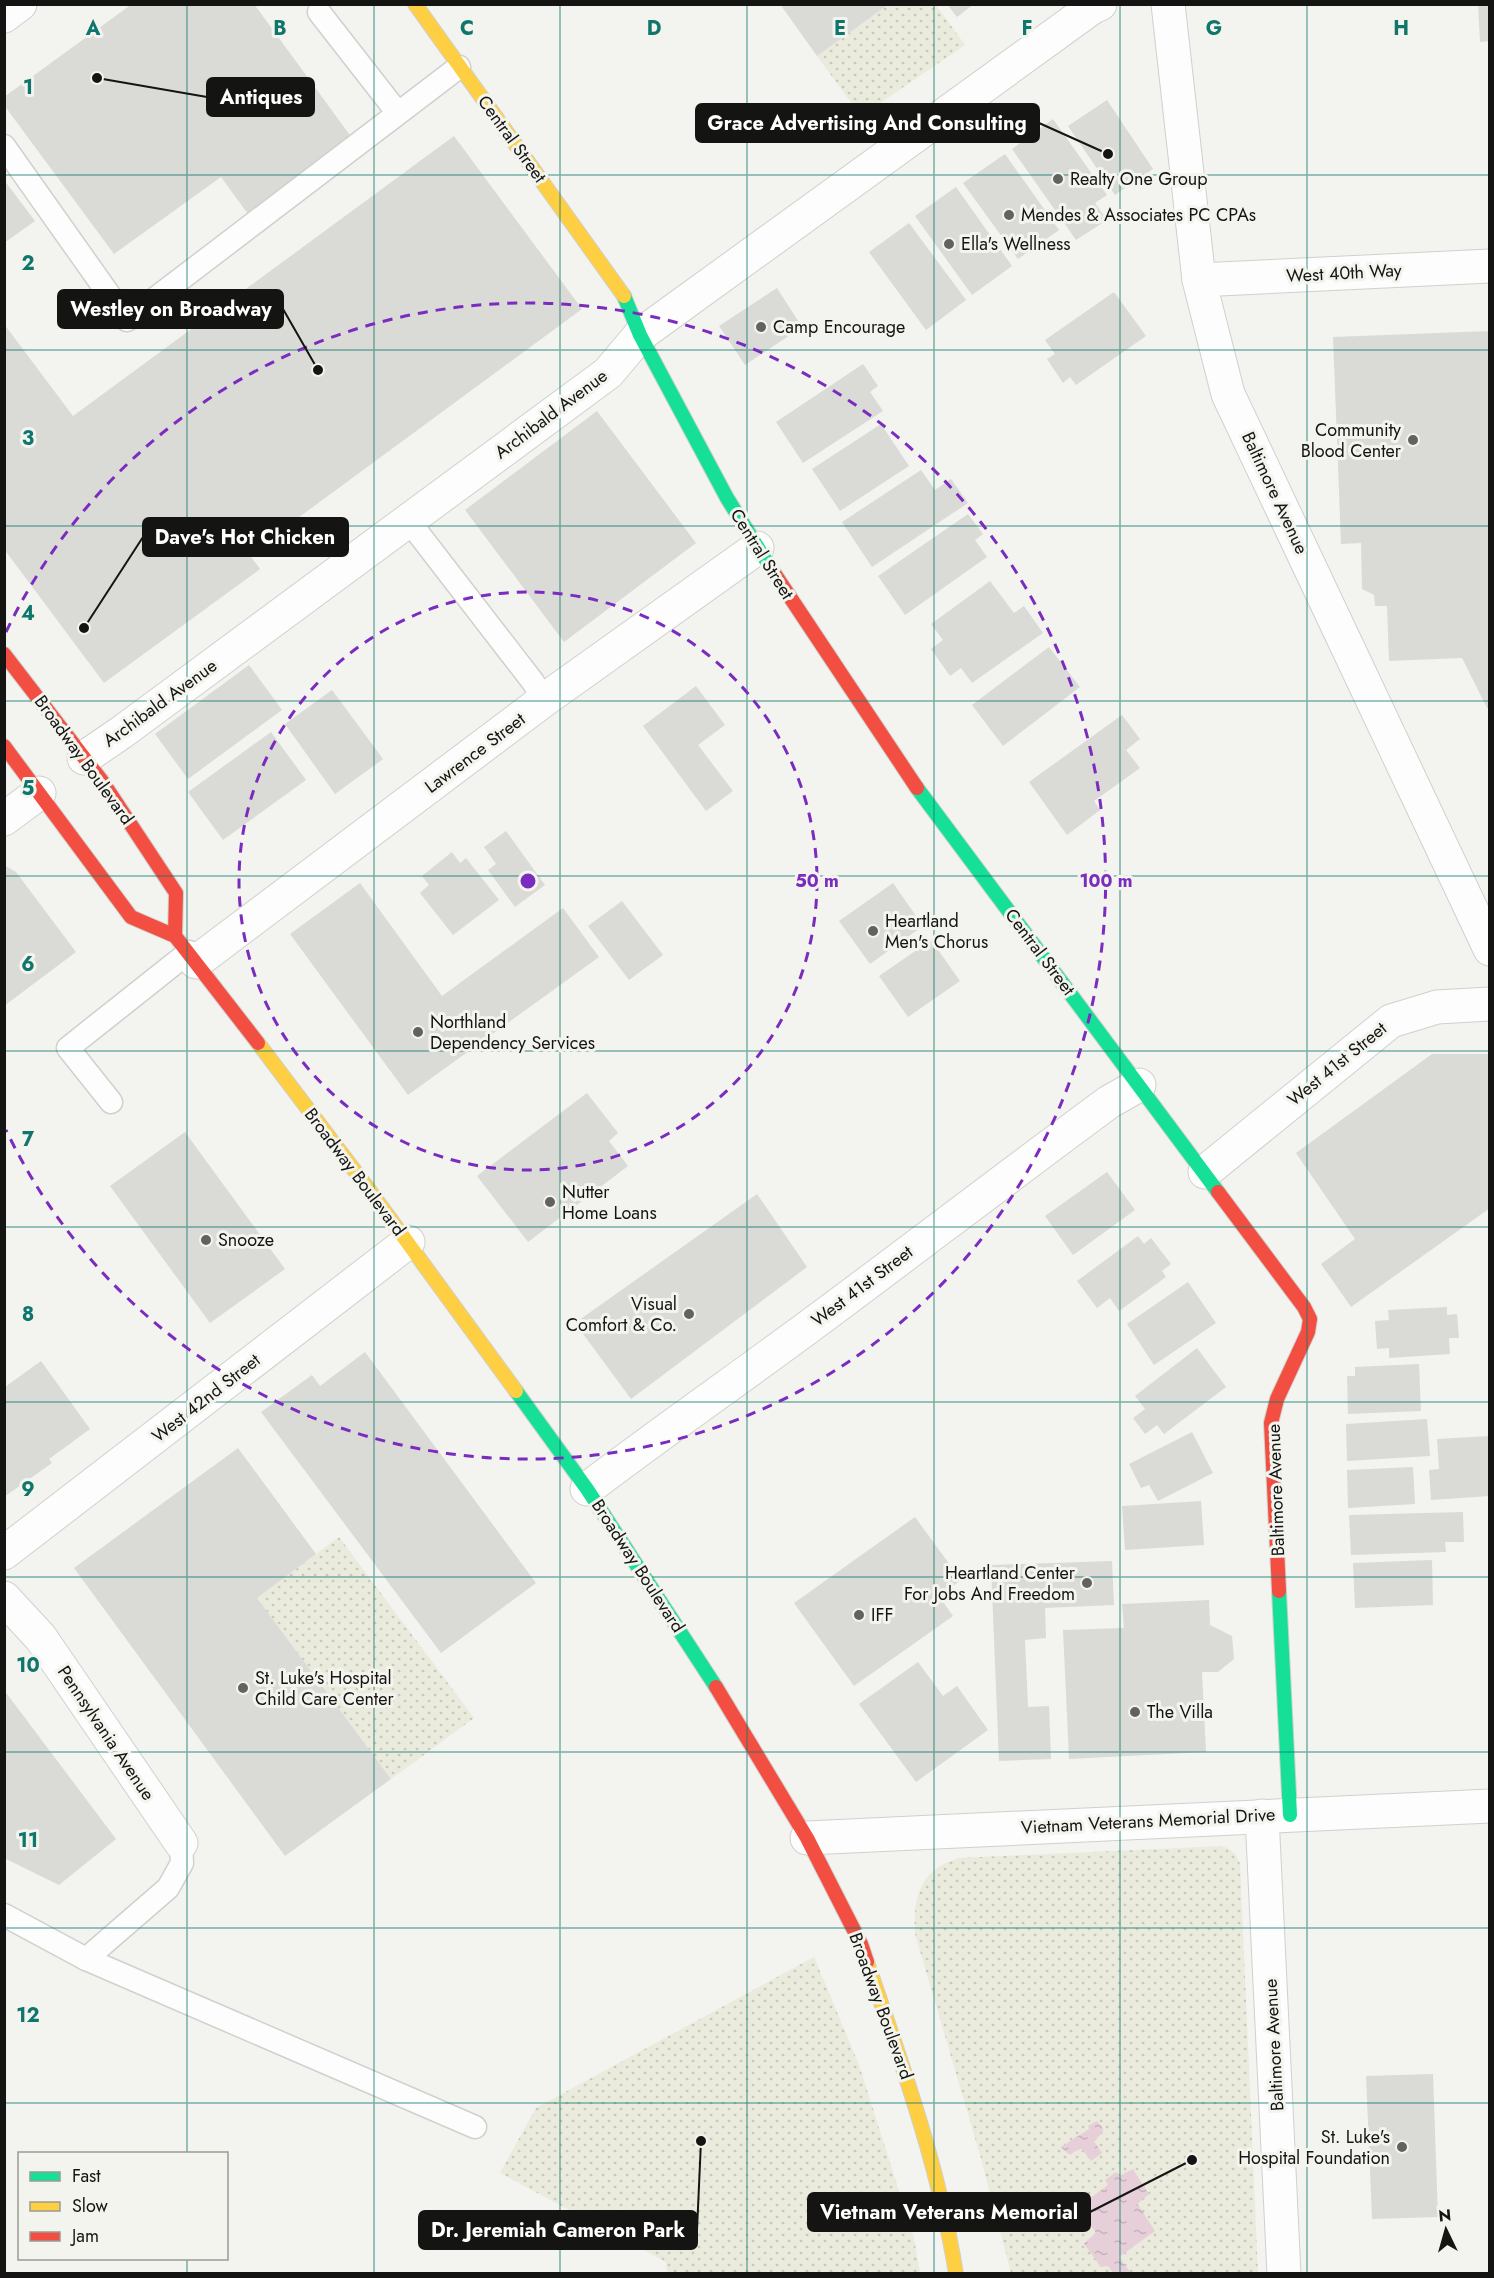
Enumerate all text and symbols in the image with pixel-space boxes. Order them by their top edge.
text: A [85,14,101,43]
text: B [273,14,287,43]
text: C [460,14,474,43]
text: D [647,14,661,43]
text: E [834,14,846,43]
text: F [1021,14,1033,43]
text: G [1206,14,1222,43]
text: H [1393,14,1409,43]
text: 1 [23,73,33,102]
callout: Antiques [207,78,314,116]
text: Antiques [219,83,302,112]
street label: Central Street [471,90,553,189]
callout: Grace Advertising And Consulting [696,104,1039,142]
text: Grace Advertising And Consulting [707,109,1027,138]
place label: Realty One Group [1070,166,1208,192]
marker: Realty One Group [1051,172,1065,186]
place label: Mendes & Associates PC CPAs [1021,202,1256,228]
marker: Mendes & Associates PC CPAs [1002,208,1016,222]
place label: Ella's Wellness [961,231,1070,257]
marker: Ella's Wellness [942,237,956,251]
text: 2 [21,249,35,278]
street label: West 40th Way [1286,257,1402,289]
callout: Westley on Broadway [58,290,283,328]
text: Westley on Broadway [70,295,272,324]
place label: Camp Encourage [773,314,905,340]
marker: Camp Encourage [754,320,768,334]
street label: Archibald Avenue [489,363,613,465]
place label: Community Blood Center [1301,417,1402,464]
text: 3 [22,424,34,453]
street label: Baltimore Avenue [1235,428,1315,558]
marker: Community Blood Center [1406,433,1420,447]
street label: Central Street [724,504,801,605]
callout: Dave's Hot Chicken [143,518,348,556]
text: Dave's Hot Chicken [155,523,335,552]
text: 4 [21,599,35,628]
street label: Archibald Avenue [98,653,222,753]
street label: Broadway Boulevard [28,690,140,830]
street label: Lawrence Street [419,706,531,799]
text: 5 [22,774,35,803]
text: 50 m [795,868,839,894]
text: 100 m [1079,868,1133,894]
centre of rings [518,871,538,891]
street label: Central Street [999,903,1082,1001]
place label: Heartland Men's Chorus [885,908,988,955]
marker: Heartland Men's Chorus [866,924,880,938]
text: 6 [21,950,35,979]
place label: Northland Dependency Services [430,1009,595,1056]
street label: West 41st Street [1282,1015,1393,1112]
marker: Northland Dependency Services [411,1025,425,1039]
street label: Broadway Boulevard [298,1103,412,1241]
text: 7 [22,1125,35,1154]
place label: Nutter Home Loans [562,1179,657,1226]
marker: Nutter Home Loans [543,1195,557,1209]
place label: Snooze [218,1227,274,1253]
marker: Snooze [199,1233,213,1247]
street label: West 41st Street [806,1239,919,1333]
place label: Visual Comfort & Co. [566,1291,677,1338]
text: 8 [22,1300,34,1329]
marker: Visual Comfort & Co. [682,1307,696,1321]
street label: West 42nd Street [146,1347,266,1449]
street label: Baltimore Avenue [1261,1423,1291,1557]
text: 9 [21,1475,35,1504]
street label: Broadway Boulevard [585,1494,691,1638]
place label: Heartland Center For Jobs And Freedom [904,1560,1076,1607]
marker: Heartland Center For Jobs And Freedom [1080,1576,1094,1590]
place label: IFF [871,1602,893,1628]
marker: IFF [852,1608,866,1622]
text: 10 [16,1651,40,1680]
street label: Pennsylvania Avenue [51,1660,161,1806]
place label: St. Luke's Hospital Child Care Center [255,1665,394,1712]
marker: St. Luke's Hospital Child Care Center [236,1681,250,1695]
place label: The Villa [1147,1699,1213,1725]
marker: The Villa [1128,1705,1142,1719]
street label: Vietnam Veterans Memorial Drive [1020,1801,1276,1841]
text: 11 [18,1826,38,1855]
street label: Broadway Boulevard [842,1929,920,2083]
street label: Baltimore Avenue [1258,1978,1290,2112]
text: 12 [16,2001,40,2030]
place label: St. Luke's Hospital Foundation [1238,2124,1390,2171]
marker: St. Luke's Hospital Foundation [1395,2140,1409,2154]
legend [18,2152,228,2260]
text: Fast [72,2163,101,2189]
text: Slow [72,2193,109,2219]
callout: Vietnam Veterans Memorial [808,2193,1090,2231]
text: Vietnam Veterans Memorial [819,2198,1078,2227]
north arrow [1416,2200,1476,2260]
text: N [1437,2204,1452,2228]
callout: Dr. Jeremiah Cameron Park [419,2211,697,2249]
text: Dr. Jeremiah Cameron Park [431,2216,685,2245]
text: Jam [70,2223,99,2249]

